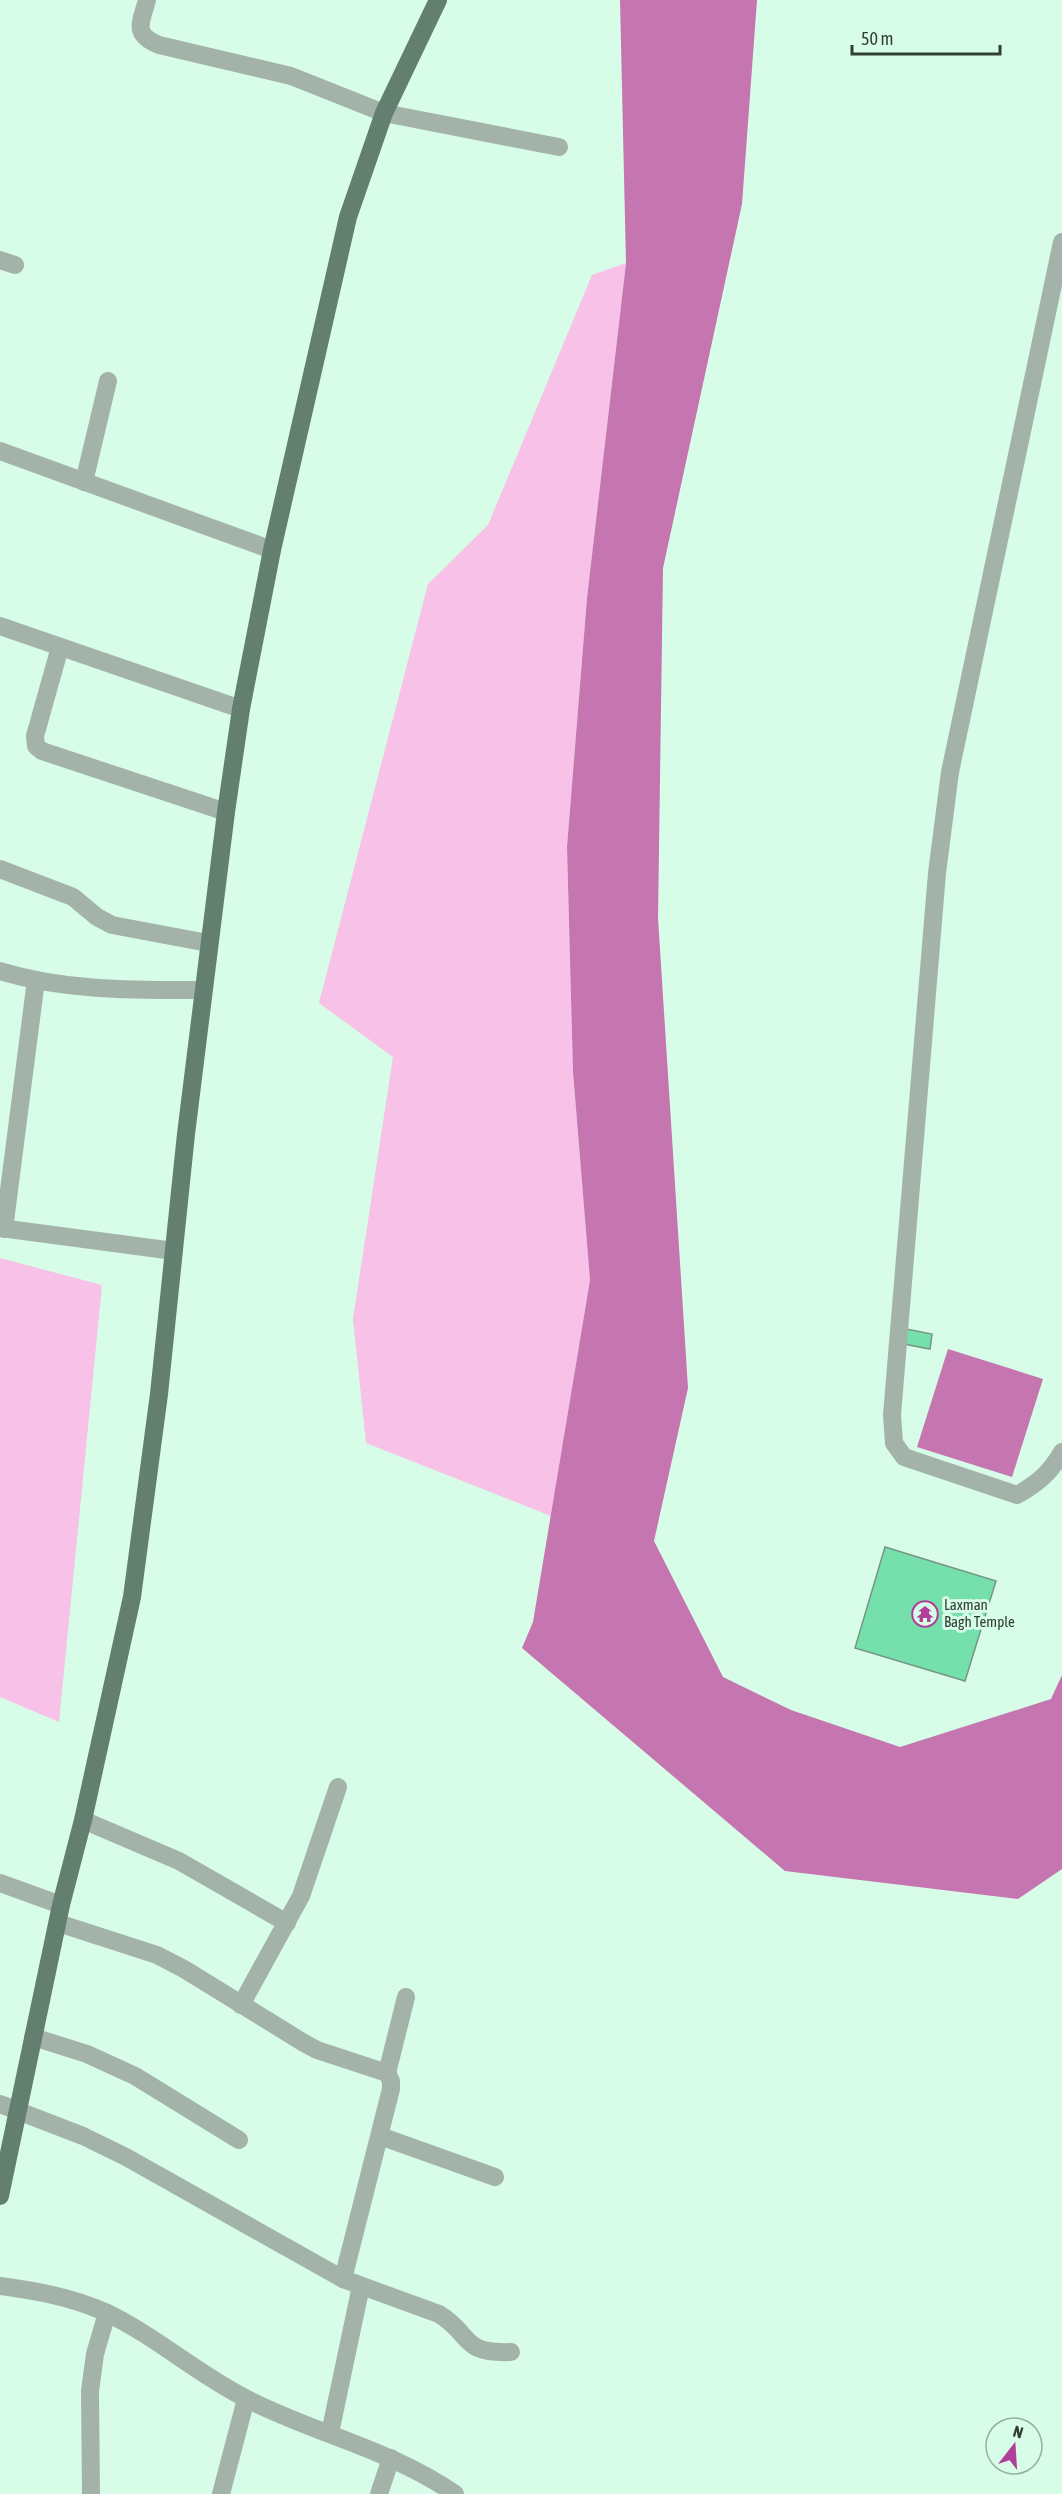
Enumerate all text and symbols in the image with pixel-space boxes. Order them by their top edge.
scale bar [852,18,1000,56]
text: 50 m [861,28,893,49]
place label: Laxman Bagh Temple [944,1596,1015,1630]
temple icon: Laxman Bagh Temple [910,1599,940,1629]
north arrow [984,2416,1044,2476]
text: N [1011,2422,1026,2442]

